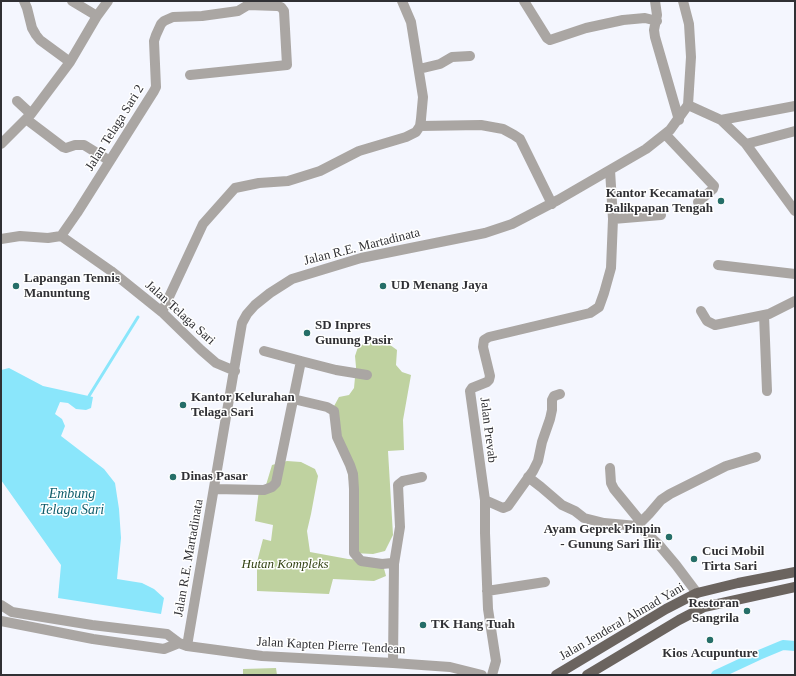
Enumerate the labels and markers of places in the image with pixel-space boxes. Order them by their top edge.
place label: Kantor Kecamatan Balikpapan Tengah [605,186,713,217]
marker: Kantor Kecamatan Balikpapan Tengah [716,196,726,206]
place label: Lapangan Tennis Manuntung [24,271,120,302]
place label: UD Menang Jaya [391,278,488,294]
marker: Lapangan Tennis Manuntung [11,281,21,291]
marker: UD Menang Jaya [378,281,388,291]
place label: SD Inpres Gunung Pasir [315,318,393,349]
marker: SD Inpres Gunung Pasir [302,328,312,338]
place label: Kantor Kelurahan Telaga Sari [191,390,295,421]
marker: Kantor Kelurahan Telaga Sari [178,400,188,410]
place label: Dinas Pasar [181,469,248,485]
marker: Dinas Pasar [168,472,178,482]
place label: Ayam Geprek Pinpin - Gunung Sari Ilir [544,522,661,553]
marker: Ayam Geprek Pinpin - Gunung Sari Ilir [664,532,674,542]
place label: Cuci Mobil Tirta Sari [702,544,764,575]
marker: Cuci Mobil Tirta Sari [689,554,699,564]
place label: Restoran Sangrila [688,596,739,627]
marker: Restoran Sangrila [742,606,752,616]
place label: TK Hang Tuah [431,617,515,633]
marker: TK Hang Tuah [418,620,428,630]
marker: Kios Acupunture [705,635,715,645]
place label: Kios Acupunture [662,646,758,662]

